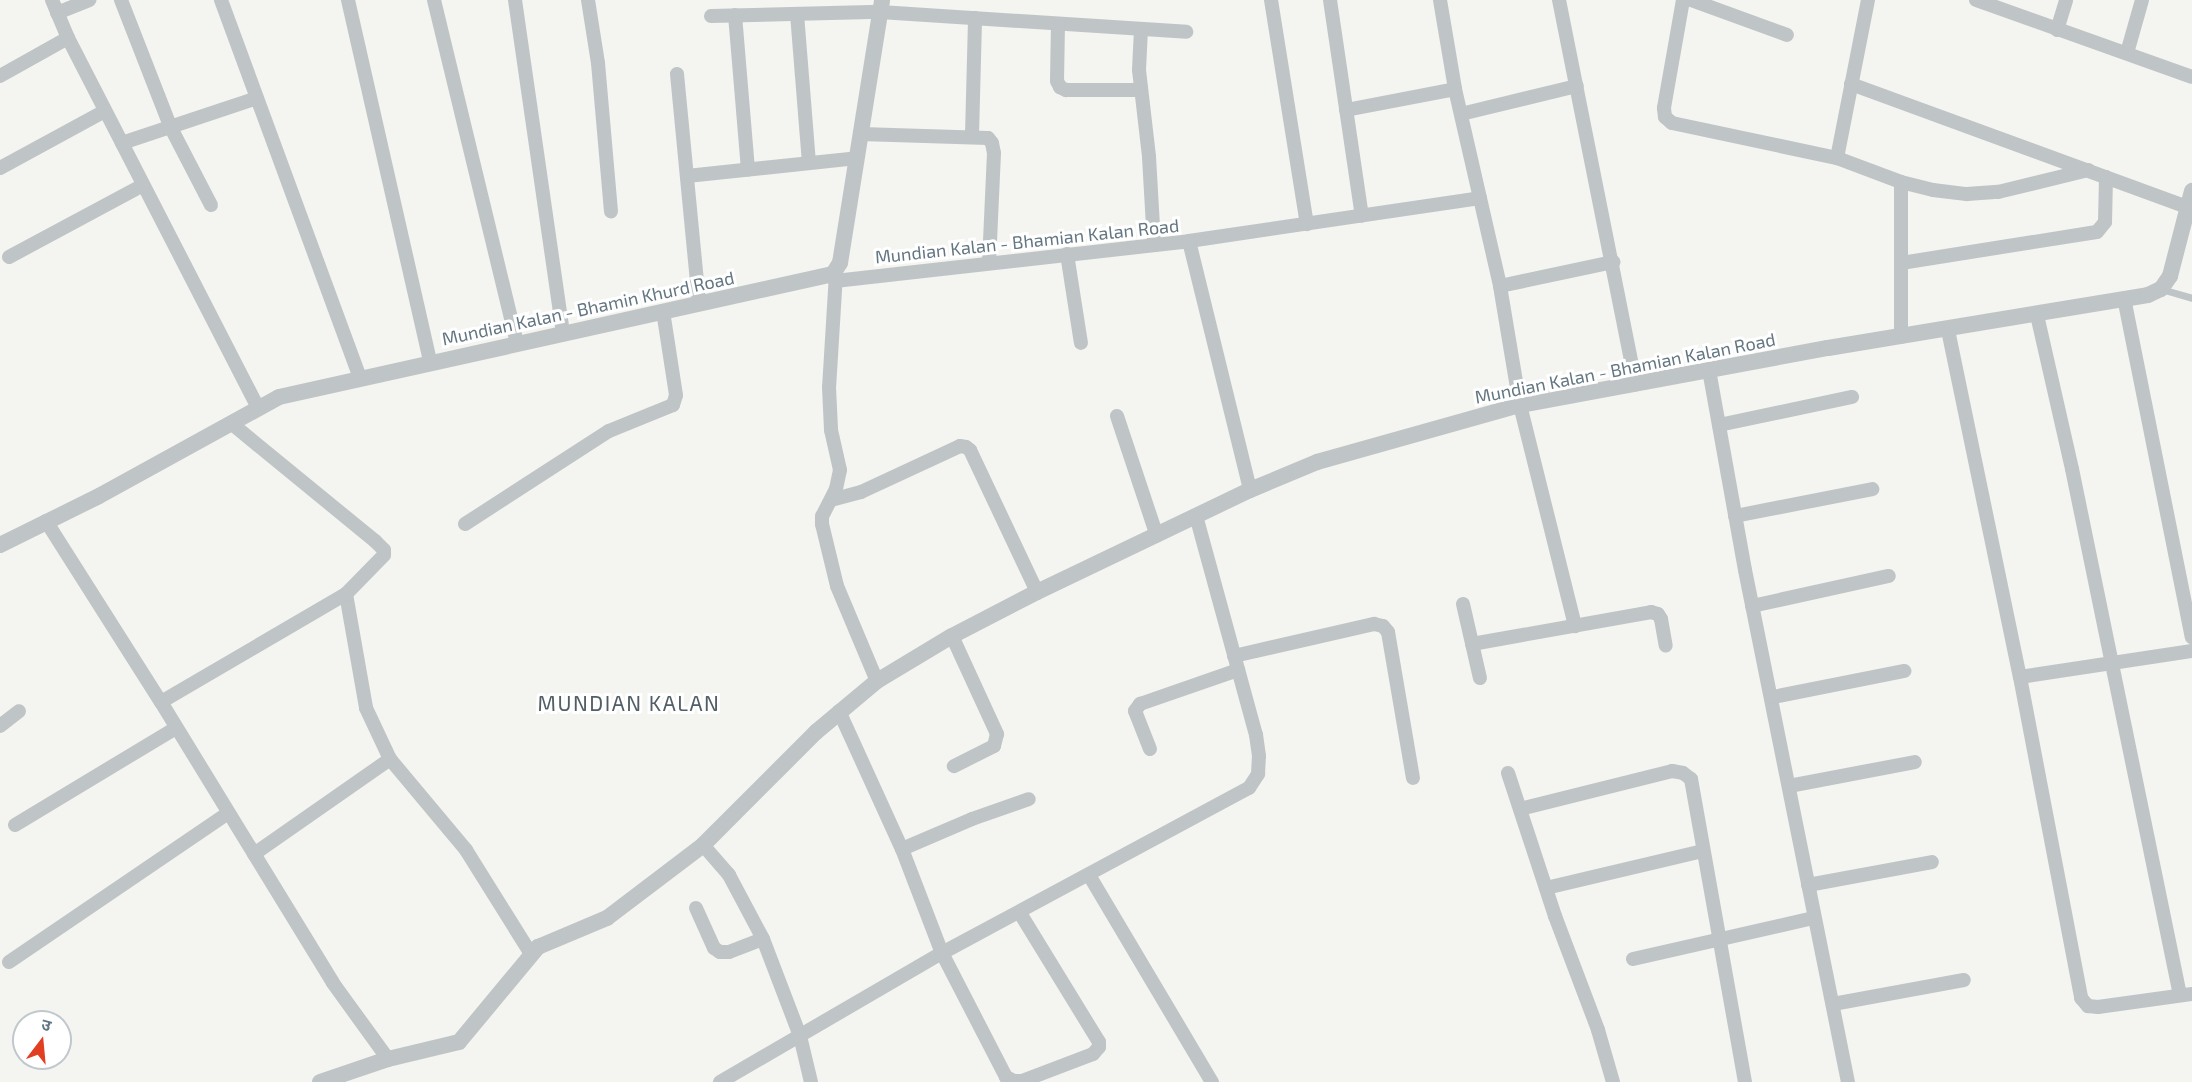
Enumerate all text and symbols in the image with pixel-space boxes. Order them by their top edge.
street label: Mundian Kalan - Bhamian Kalan Road [874,214,1180,268]
street label: Mundian Kalan - Bhamin Khurd Road [440,266,736,350]
street label: Mundian Kalan - Bhamian Kalan Road [1473,328,1777,408]
district label: MUNDIAN KALAN [538,690,720,716]
north arrow [12,1010,72,1070]
text: उ [39,1014,54,1035]

